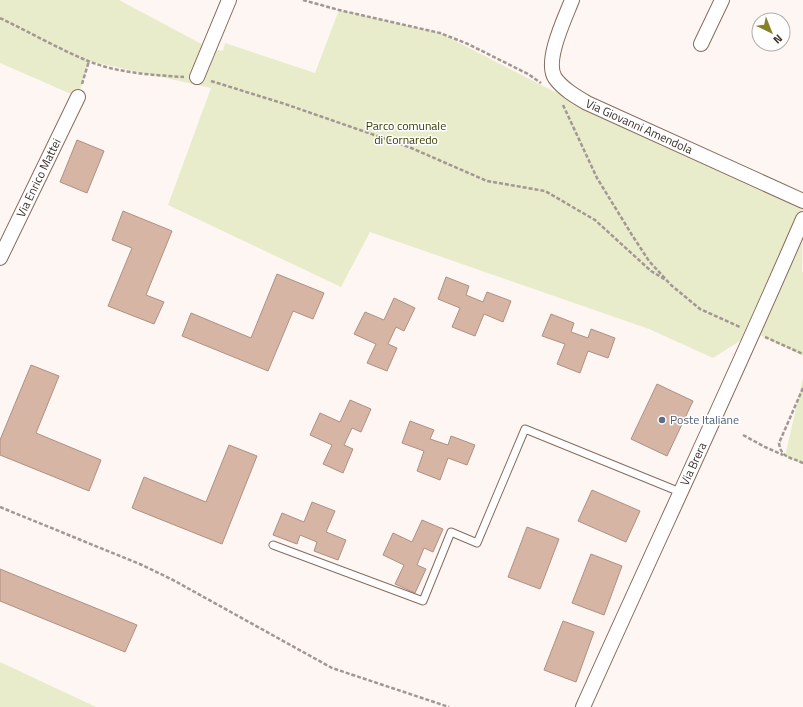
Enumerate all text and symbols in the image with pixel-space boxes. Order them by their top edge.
north arrow [751,12,791,52]
text: N [770,31,786,48]
street label: Via Giovanni Amendola [583,94,696,159]
park label: Parco comunale di Cornaredo [366,116,446,149]
street label: Via Enrico Mattei [11,135,66,220]
place label: Poste Italiane [670,410,739,429]
marker: Poste Italiane [657,415,667,425]
street label: Via Brera [675,439,711,489]

